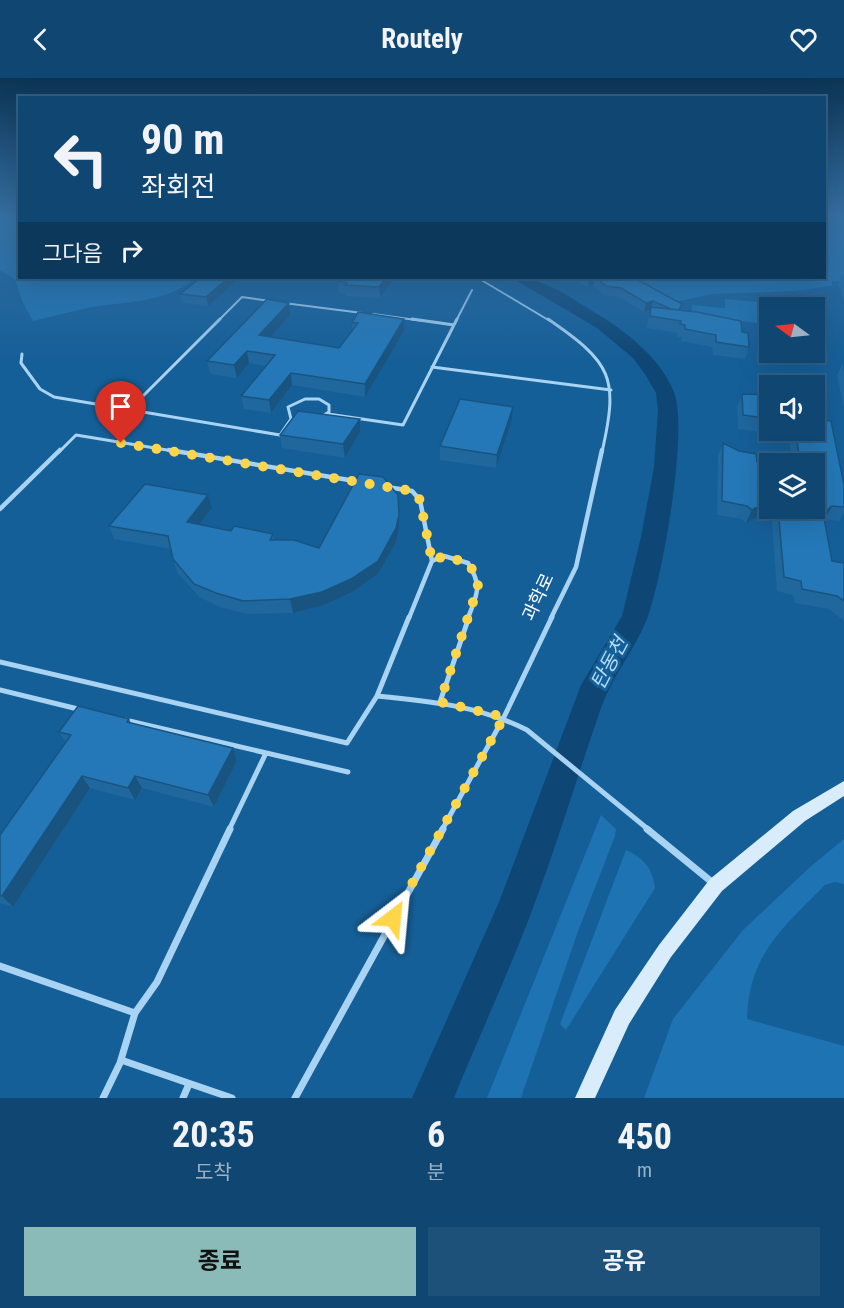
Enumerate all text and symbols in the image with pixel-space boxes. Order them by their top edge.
icon: back [24,23,57,56]
text: Routely [381,23,463,55]
icon: heart [787,23,820,56]
text: 90 m [141,115,224,164]
icon: left [42,120,120,198]
text: 좌회전 [141,171,216,203]
icon: right [115,234,148,267]
text: 그다음 [42,241,103,266]
north arrow [759,297,825,363]
map controls [759,297,825,519]
button: sound [759,375,825,441]
pin [95,381,146,443]
icon: arrive [104,390,137,423]
button: layers [759,453,825,519]
street label: 과학로 [518,570,558,624]
water label: 탄동천 [585,631,634,693]
position arrow [361,886,425,950]
text: 20:35 [172,1114,255,1156]
text: 6 [427,1114,445,1156]
text: 450 [617,1116,672,1158]
text: m [637,1158,652,1182]
text: 도착 [195,1160,232,1184]
text: 분 [427,1160,445,1184]
button: 종료 [24,1227,416,1296]
button: 공유 [428,1227,820,1296]

